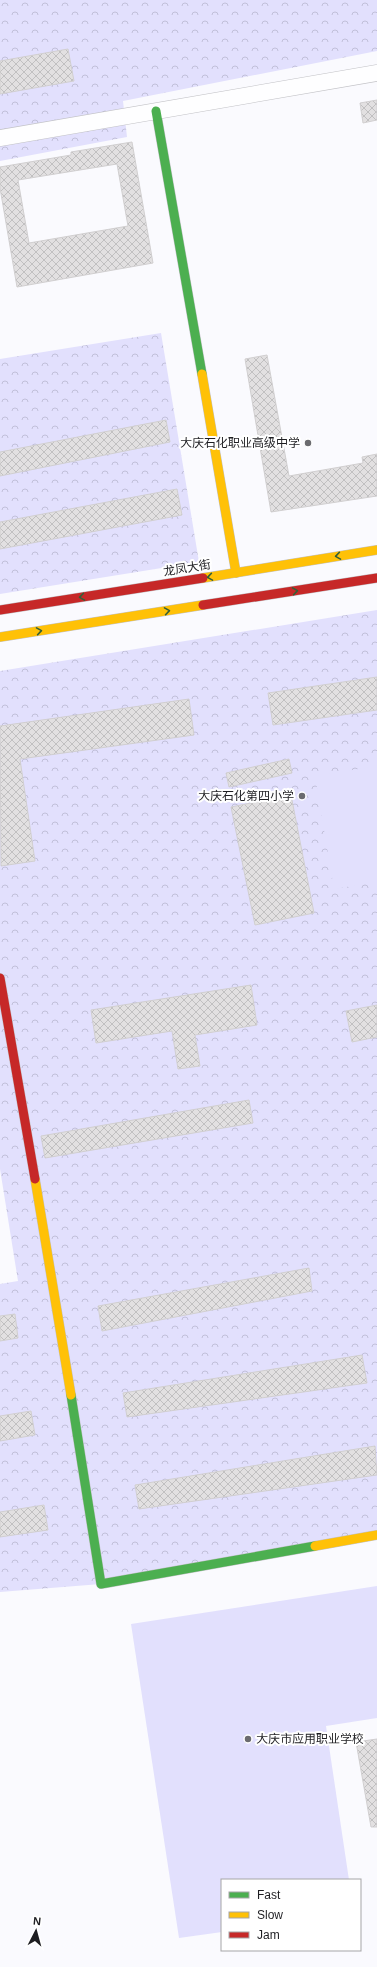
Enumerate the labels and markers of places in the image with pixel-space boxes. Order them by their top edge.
place label: 大庆石化职业高级中学 [180,436,300,450]
marker: 大庆石化职业高级中学 [303,438,313,448]
place label: 大庆石化第四小学 [198,789,294,803]
marker: 大庆石化第四小学 [297,791,307,801]
place label: 大庆市应用职业学校 [256,1732,364,1746]
marker: 大庆市应用职业学校 [243,1734,253,1744]

